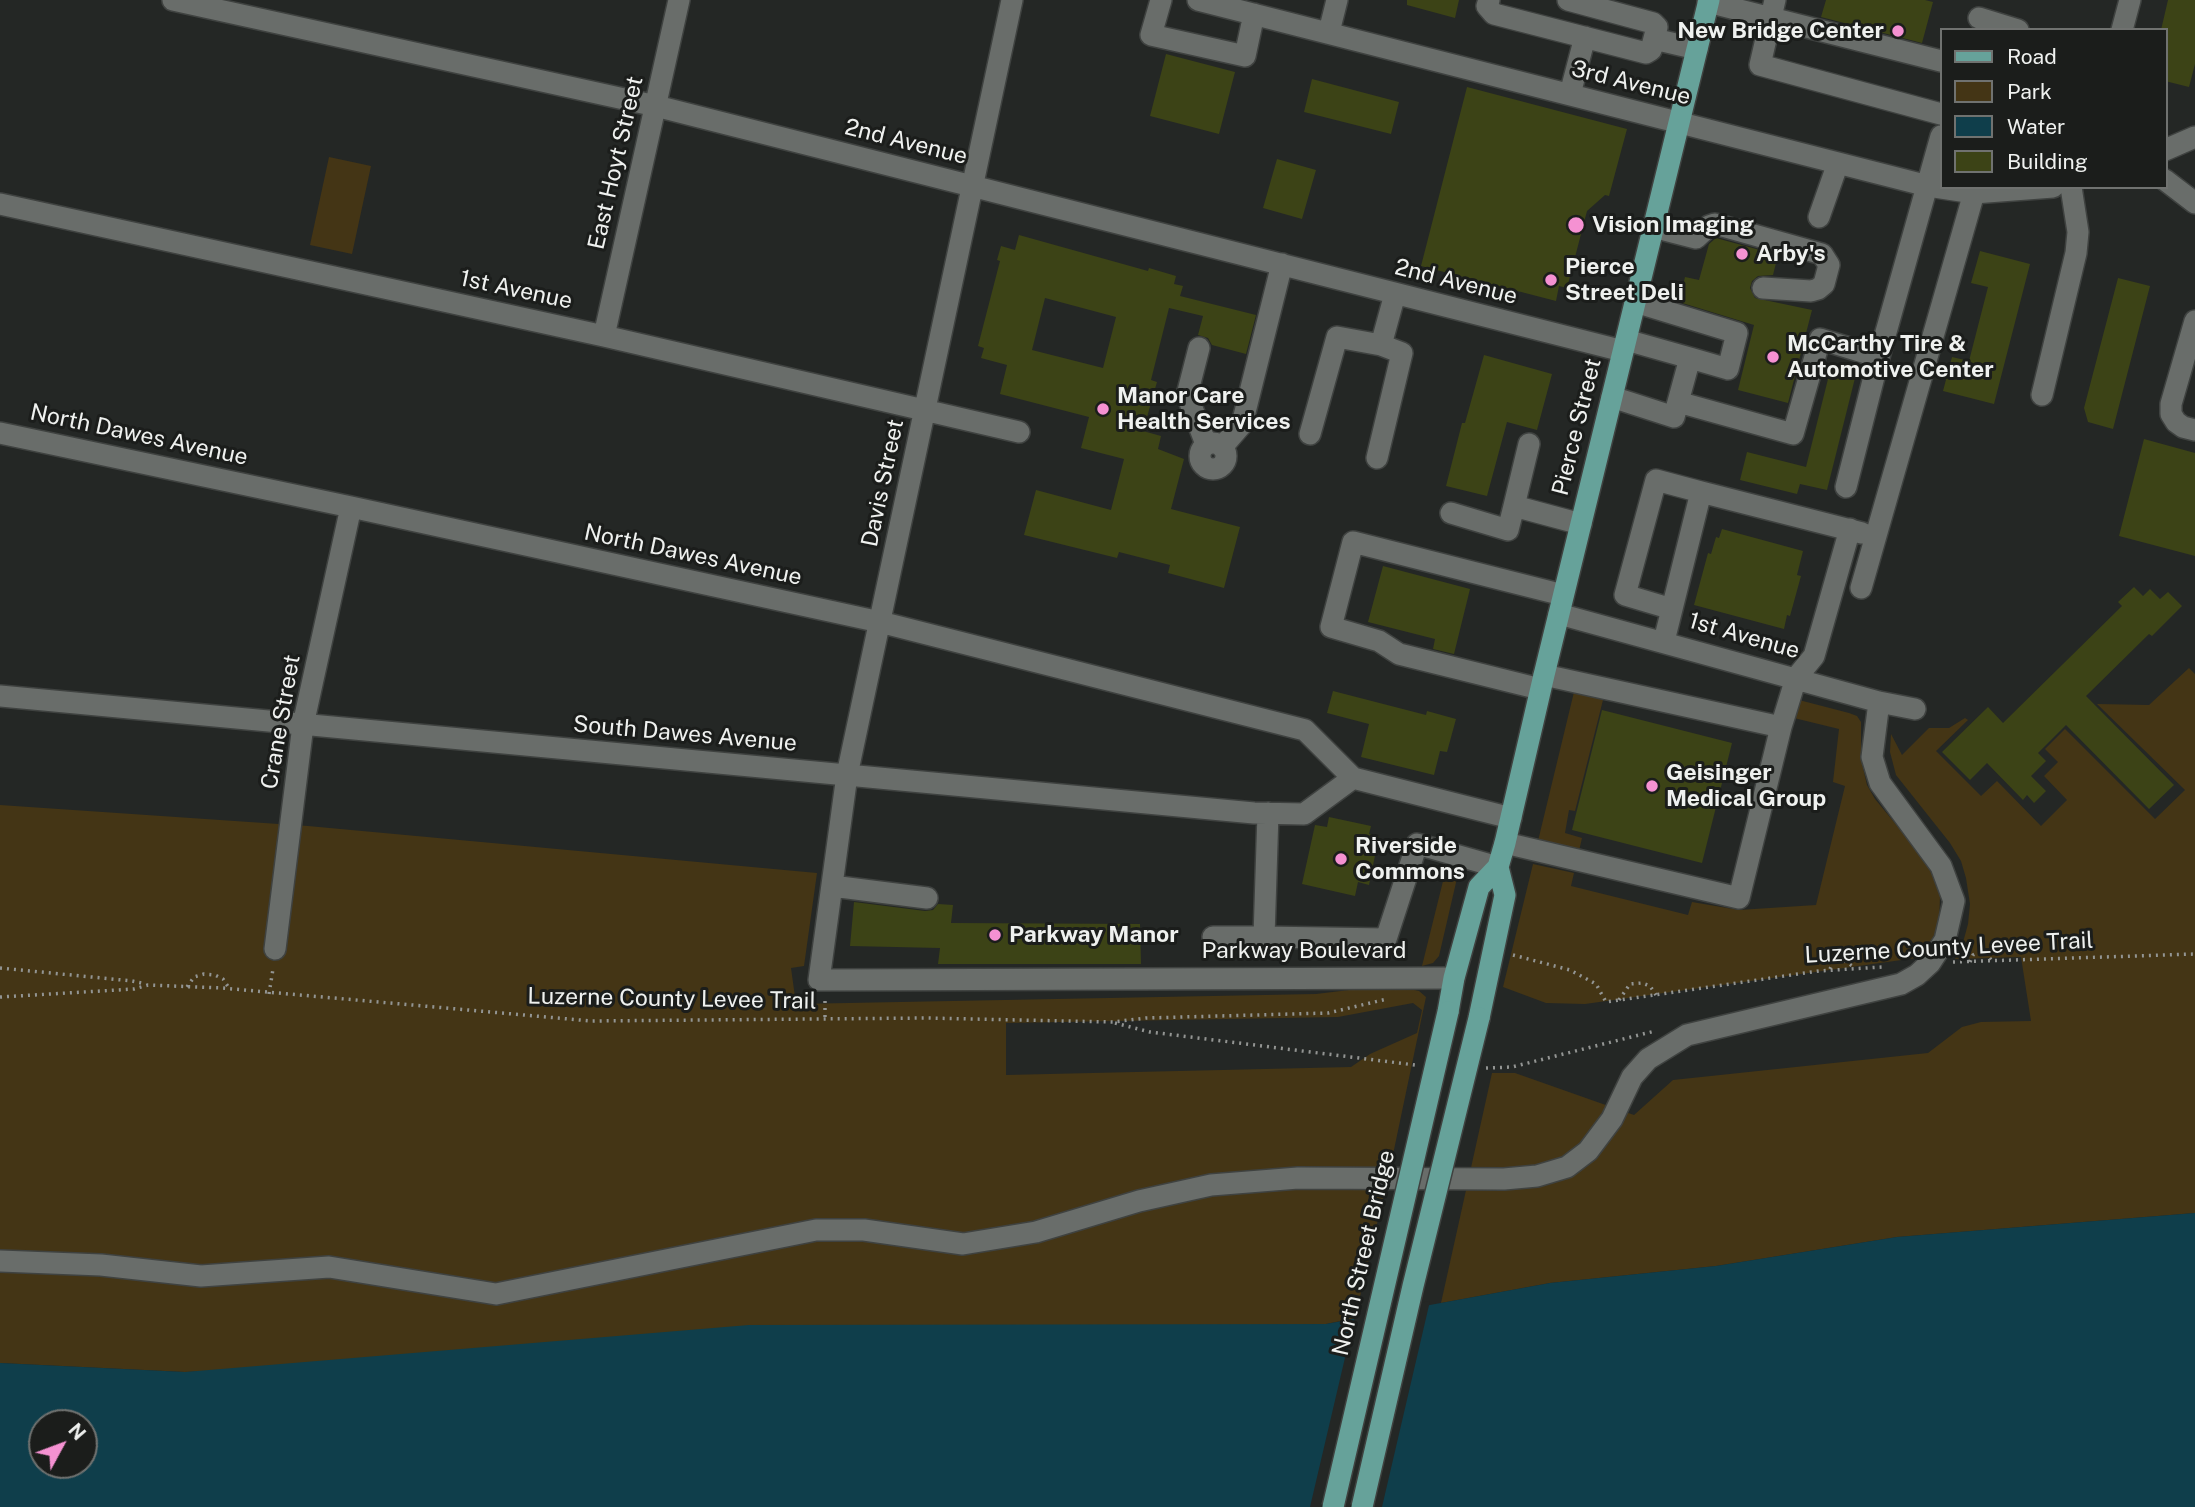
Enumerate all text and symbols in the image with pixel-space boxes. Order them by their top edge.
place label: New Bridge Center [1677,17,1884,45]
marker: New Bridge Center [1890,23,1906,39]
legend [1940,28,2167,189]
text: Road [2007,44,2057,69]
street label: 3rd Avenue [1569,55,1693,111]
street label: East Hoyt Street [583,74,649,252]
text: Park [2007,79,2052,104]
street label: 2nd Avenue [842,113,970,171]
text: Water [2007,114,2065,139]
text: Building [2007,149,2088,174]
place label: Vision Imaging [1592,211,1754,239]
marker: Vision Imaging [1566,215,1586,235]
place label: Arby's [1756,240,1826,268]
marker: Arby's [1734,246,1750,262]
street label: 2nd Avenue [1392,253,1520,311]
place label: Pierce Street Deli [1565,253,1684,307]
street label: 1st Avenue [457,265,575,315]
marker: Pierce Street Deli [1543,272,1559,288]
place label: McCarthy Tire & Automotive Center [1787,330,1994,384]
marker: McCarthy Tire & Automotive Center [1765,349,1781,365]
street label: Pierce Street [1547,356,1607,498]
place label: Manor Care Health Services [1117,382,1291,436]
street label: North Dawes Avenue [28,398,250,472]
marker: Manor Care Health Services [1095,401,1111,417]
street label: Davis Street [856,417,910,549]
street label: North Dawes Avenue [582,518,804,592]
street label: 1st Avenue [1685,607,1803,665]
street label: Crane Street [256,653,306,791]
street label: South Dawes Avenue [572,710,798,758]
place label: Geisinger Medical Group [1666,759,1826,813]
marker: Geisinger Medical Group [1644,778,1660,794]
place label: Riverside Commons [1355,832,1465,886]
marker: Riverside Commons [1333,851,1349,867]
place label: Parkway Manor [1009,921,1179,949]
marker: Parkway Manor [987,927,1003,943]
street label: Luzerne County Levee Trail [1804,927,2094,969]
street label: Parkway Boulevard [1202,937,1406,965]
street label: Luzerne County Levee Trail [527,983,817,1015]
street label: North Street Bridge [1327,1148,1401,1358]
north arrow [28,1409,98,1479]
text: N [64,1419,91,1444]

